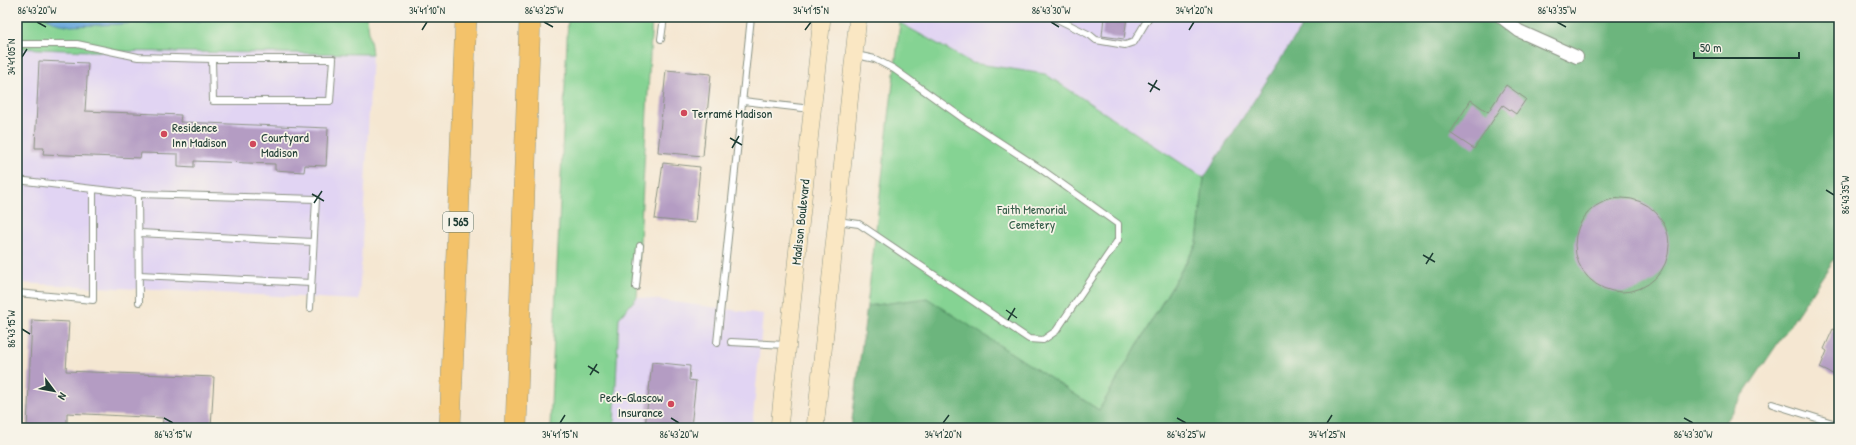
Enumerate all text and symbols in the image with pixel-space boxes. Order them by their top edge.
text: 86°43'20"W [18,4,57,17]
text: 34°41'10"N [409,4,445,17]
text: 86°43'25"W [525,4,564,17]
text: 34°41'15"N [793,4,829,17]
text: 86°43'30"W [1032,4,1071,17]
text: 34°41'20"N [1175,4,1213,17]
text: 86°43'35"W [1538,4,1577,17]
scale bar [1694,34,1799,60]
text: 34°41'05"N [5,39,18,75]
text: 50 m [1700,39,1721,56]
place label: Terramé Madison [692,104,772,122]
marker: Terramé Madison [679,108,689,118]
place label: Residence Inn Madison [172,118,227,151]
place label: Courtyard Madison [261,128,309,161]
marker: Residence Inn Madison [159,129,169,139]
marker: Courtyard Madison [248,139,258,149]
text: 86°43'35"W [1839,175,1852,214]
street label: Madison Boulevard [787,178,813,266]
park label: Faith Memorial Cemetery [996,200,1067,233]
road number: I 565 [443,212,473,232]
text: 86°43'15"W [5,309,18,348]
north arrow [34,371,74,411]
place label: Peck-Glascow Insurance [600,388,663,421]
text: N [55,390,70,403]
marker: Peck-Glascow Insurance [666,399,676,409]
text: 86°43'15"W [154,428,193,441]
text: 34°41'15"N [542,428,578,441]
text: 86°43'20"W [660,428,699,441]
text: 34°41'20"N [924,428,962,441]
text: 86°43'25"W [1167,428,1206,441]
text: 34°41'25"N [1309,428,1345,441]
text: 86°43'30"W [1674,428,1713,441]

